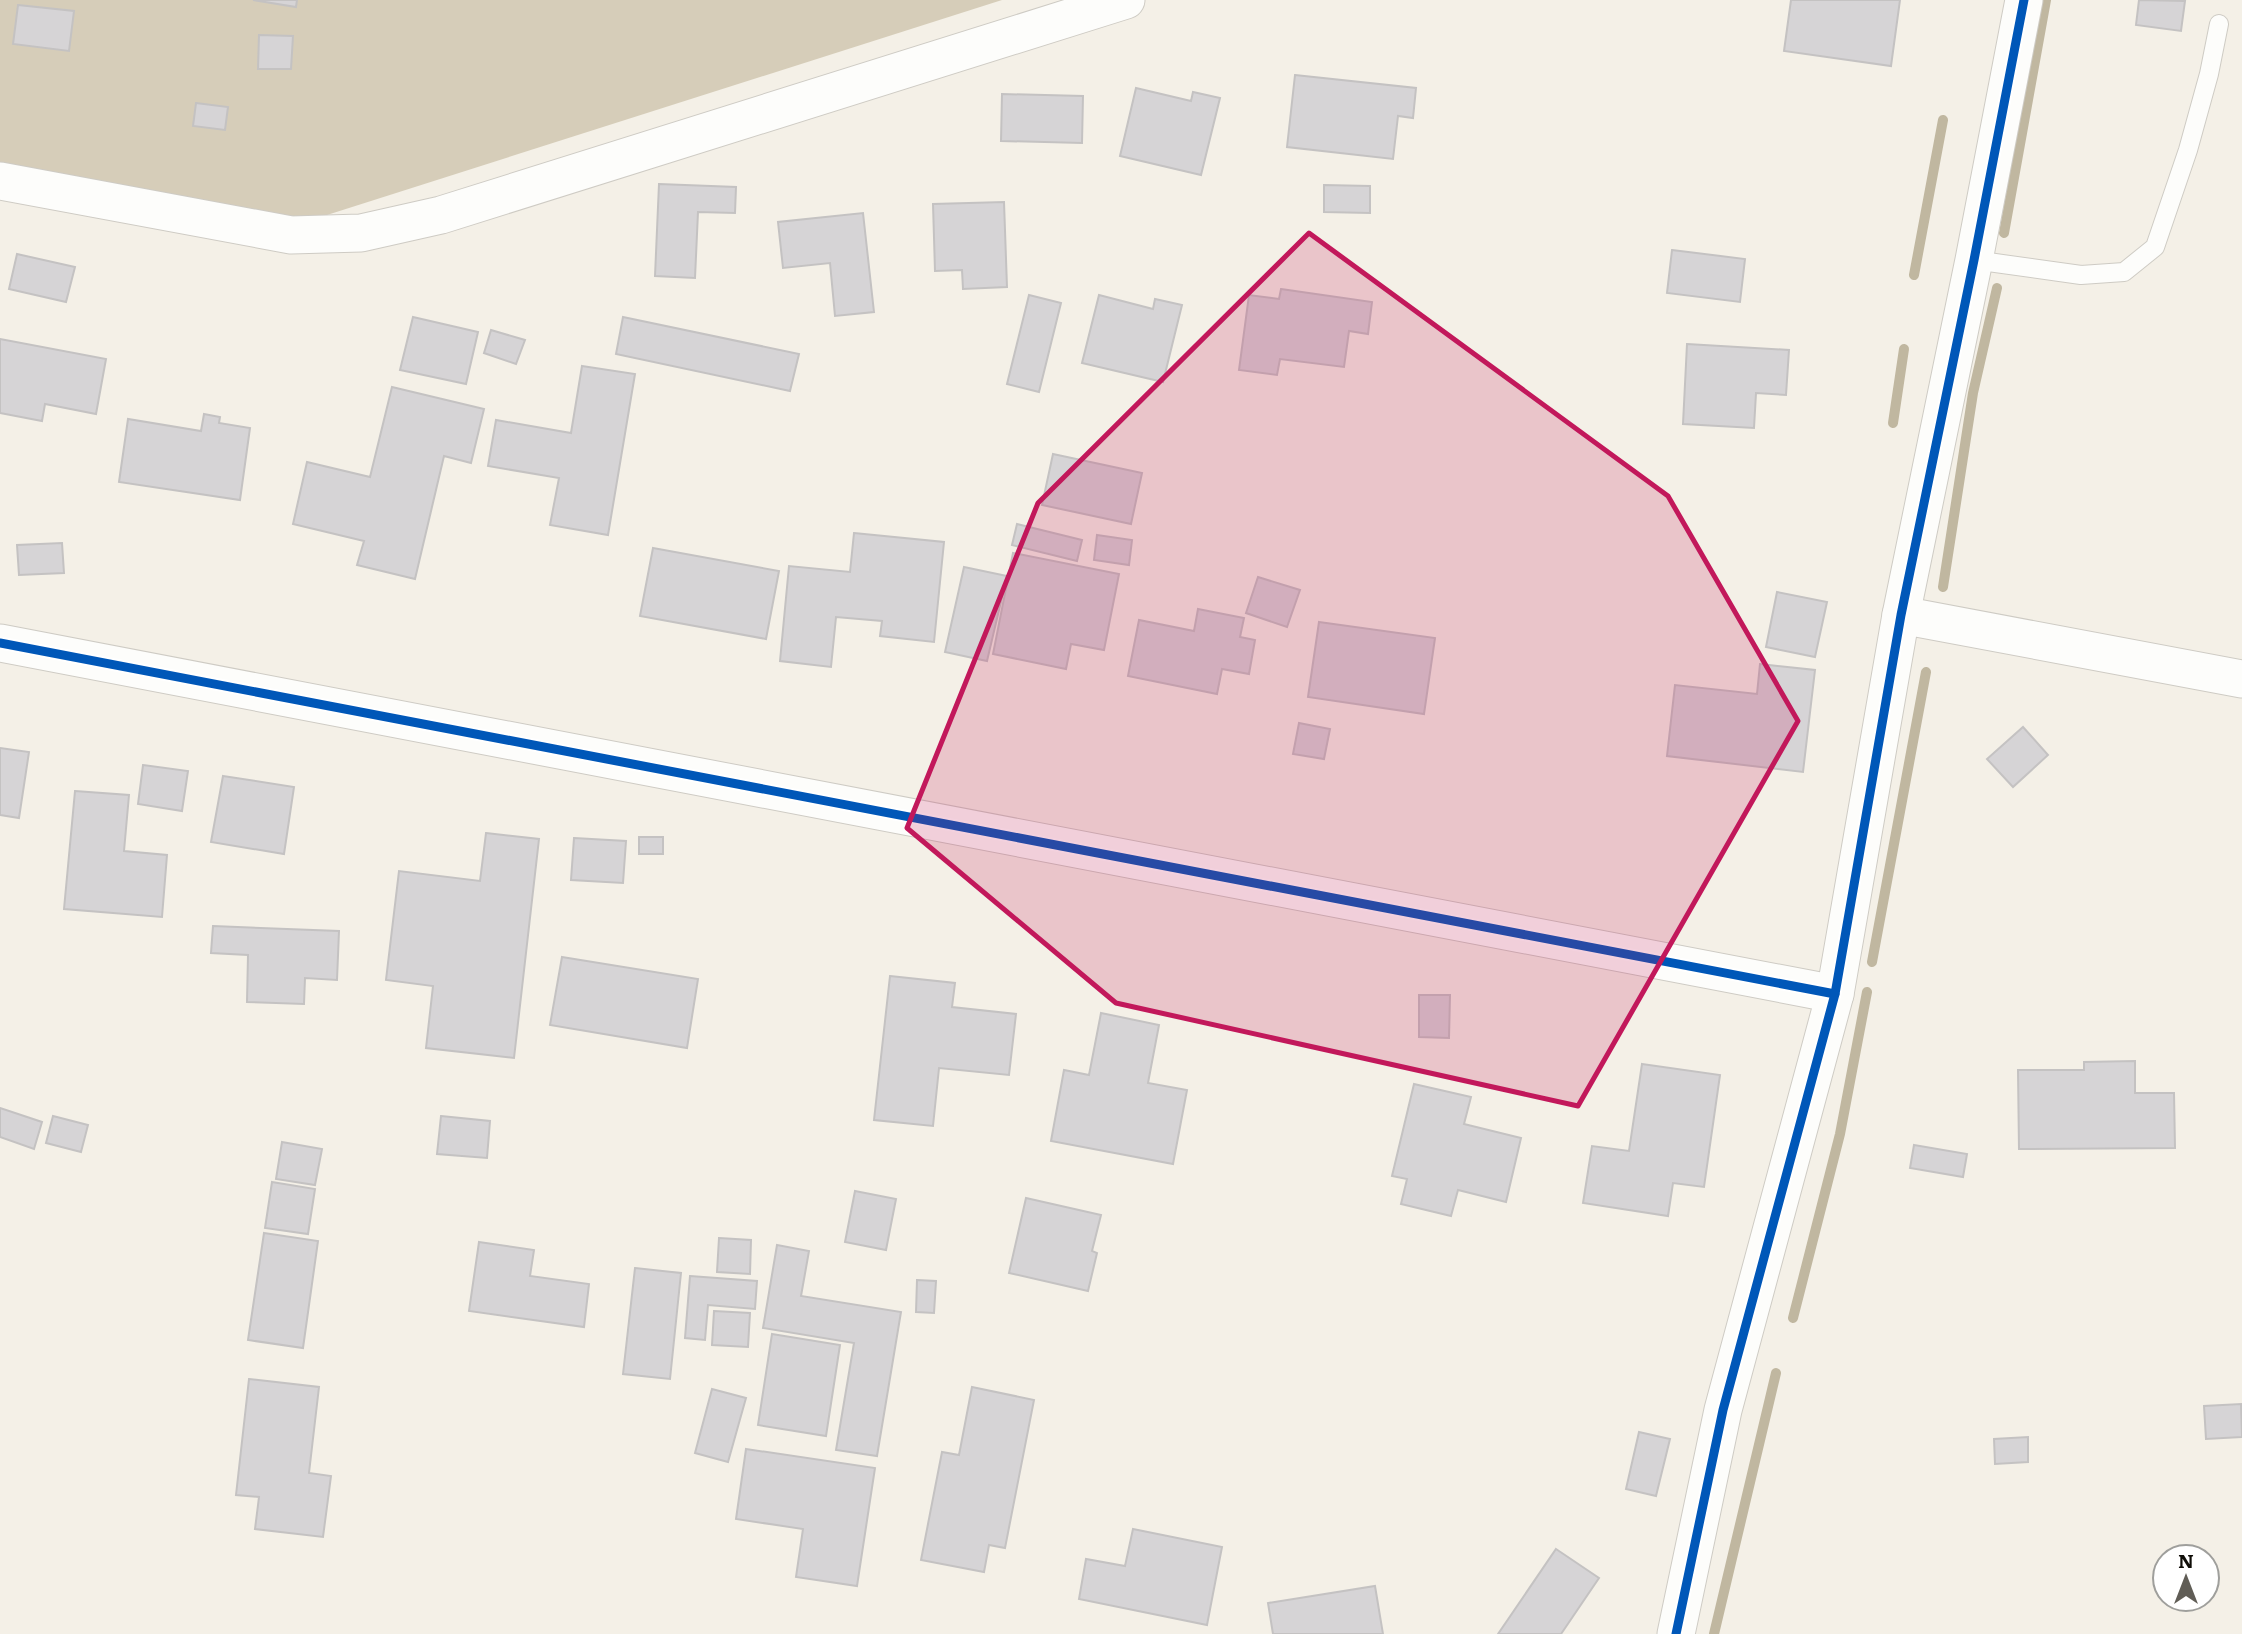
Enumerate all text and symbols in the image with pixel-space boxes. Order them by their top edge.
north arrow [2151,1543,2221,1613]
text: N [2178,1546,2194,1574]

